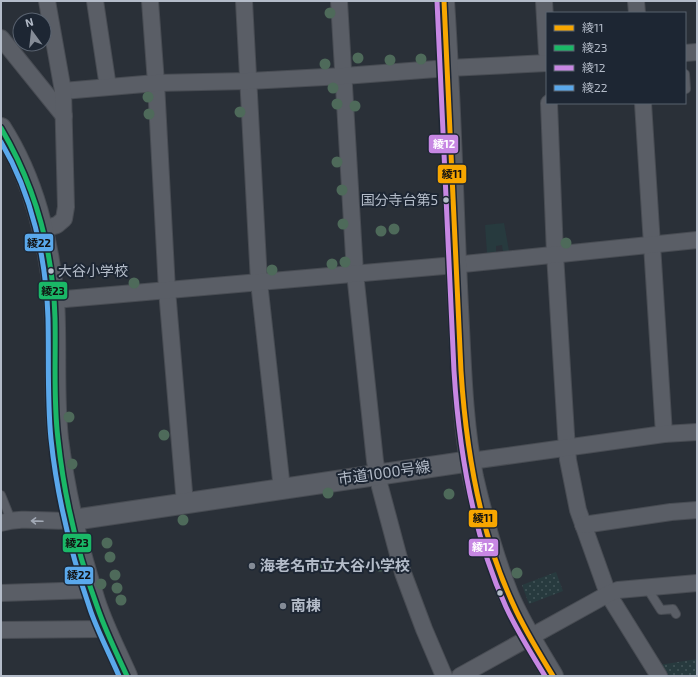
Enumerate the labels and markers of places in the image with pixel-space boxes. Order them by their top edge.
place label: 国分寺台第5 [360,191,438,208]
marker: 国分寺台第5 [441,195,451,205]
place label: 大谷小学校 [58,262,128,279]
marker: 大谷小学校 [46,266,56,276]
place label: 海老名市立大谷小学校 [260,556,410,574]
marker: 海老名市立大谷小学校 [247,561,257,571]
unlabelled marker [495,588,505,598]
place label: 南棟 [291,596,321,614]
marker: 南棟 [278,601,288,611]

